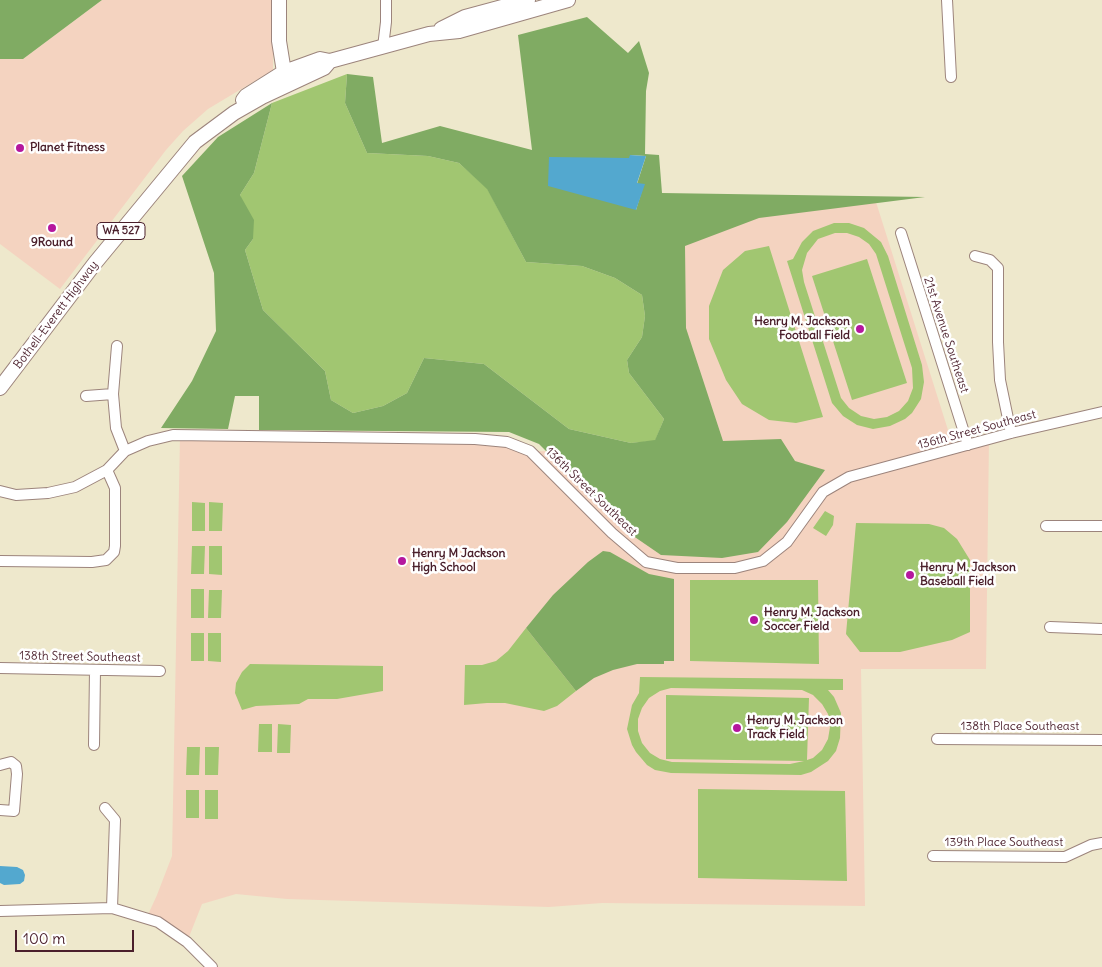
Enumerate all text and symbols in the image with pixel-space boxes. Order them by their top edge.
place label: Planet Fitness [30,141,105,155]
marker: Planet Fitness [14,142,26,154]
marker: 9Round [46,222,58,234]
road number: WA 527 [97,222,145,240]
place label: 9Round [31,236,73,250]
street label: Bothell-Everett Highway [11,258,101,372]
street label: 21st Avenue Southeast [920,275,972,395]
place label: Henry M. Jackson Football Field [754,315,850,343]
marker: Henry M. Jackson Football Field [854,323,866,335]
street label: 136th Street Southeast [916,407,1038,453]
street label: 136th Street Southeast [542,445,640,539]
place label: Henry M Jackson High School [412,547,505,575]
marker: Henry M Jackson High School [396,555,408,567]
place label: Henry M. Jackson Baseball Field [920,561,1016,589]
marker: Henry M. Jackson Baseball Field [904,569,916,581]
place label: Henry M. Jackson Soccer Field [764,606,860,634]
marker: Henry M. Jackson Soccer Field [748,614,760,626]
street label: 138th Street Southeast [19,649,141,665]
place label: Henry M. Jackson Track Field [747,714,843,742]
street label: 138th Place Southeast [961,720,1079,734]
marker: Henry M. Jackson Track Field [731,722,743,734]
street label: 139th Place Southeast [945,836,1063,850]
scale bar [18,920,136,952]
text: 100 m [23,929,65,948]

